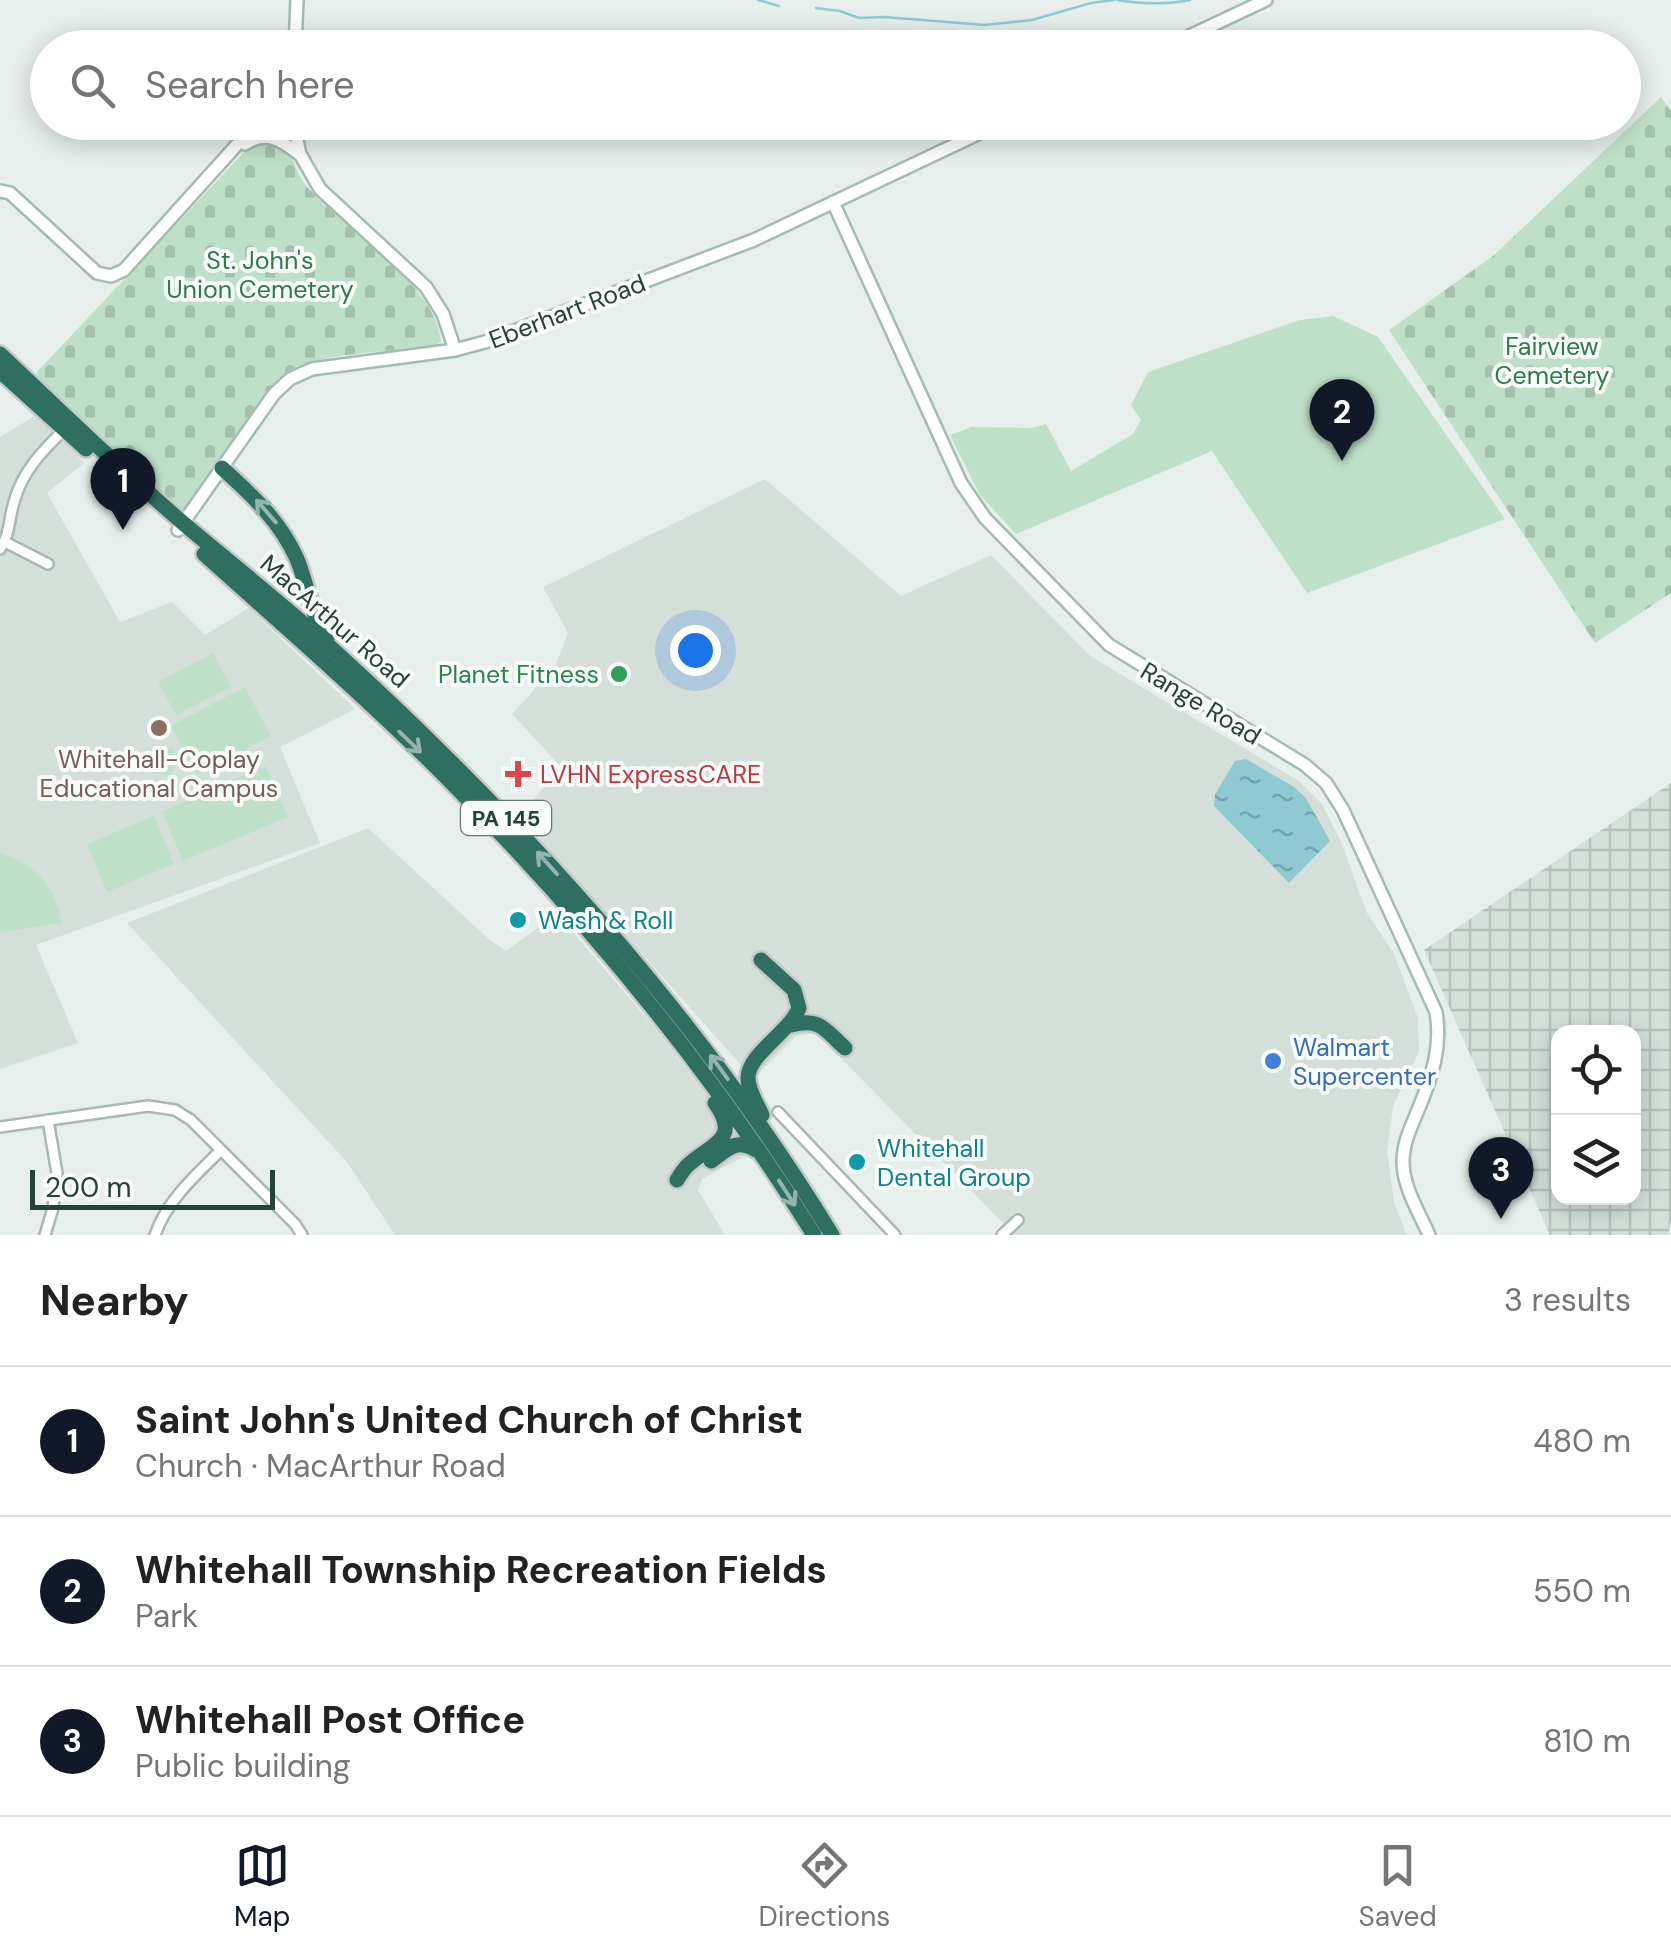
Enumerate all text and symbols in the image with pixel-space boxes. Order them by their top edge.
search box [30,30,1641,140]
icon: search [65,58,120,113]
text: Search here [145,60,355,110]
park label: St. John's Union Cemetery [166,244,354,306]
street label: Eberhart Road [484,266,650,356]
park label: Fairview Cemetery [1495,330,1610,392]
pin: 2 [1310,378,1374,461]
pin: 1 [90,448,156,530]
one-way arrow [255,499,277,525]
street label: MacArthur Road [253,547,416,695]
your location [670,625,721,676]
street label: Range Road [1134,655,1267,752]
place label: Planet Fitness [438,658,599,691]
marker: Planet Fitness [608,663,630,685]
marker: Whitehall-Coplay Educational Campus [148,717,170,739]
one-way arrow [398,730,422,754]
place label: Whitehall-Coplay Educational Campus [40,743,278,805]
place label: LVHN ExpressCARE [540,758,761,791]
marker: LVHN ExpressCARE [505,761,531,787]
road number: PA 145 [461,801,551,835]
one-way arrow [536,851,559,876]
place label: Wash & Roll [538,904,673,937]
marker: Wash & Roll [507,909,529,931]
map controls [1551,1025,1641,1205]
button: locate [1551,1025,1641,1115]
place label: Walmart Supercenter [1293,1031,1436,1093]
marker: Walmart Supercenter [1262,1050,1284,1072]
one-way arrow [708,1054,729,1081]
button: layers [1551,1115,1641,1205]
place label: Whitehall Dental Group [877,1132,1031,1194]
pin: 3 [1468,1136,1534,1219]
marker: Whitehall Dental Group [846,1151,868,1173]
scale bar [30,1165,275,1210]
text: 200 m [45,1169,132,1206]
one-way arrow [777,1179,798,1207]
text: Nearby [40,1273,189,1328]
text: 3 results [1504,1279,1631,1321]
text: Saint John's United Church of Christ [135,1395,803,1445]
text: 1 [67,1420,78,1462]
text: 480 m [1533,1420,1631,1462]
text: Church · MacArthur Road [135,1445,506,1487]
text: Whitehall Township Recreation Fields [135,1545,827,1595]
text: 2 [63,1570,82,1612]
text: 550 m [1533,1570,1631,1612]
text: Park [135,1595,198,1637]
text: Whitehall Post Office [135,1695,525,1745]
text: 3 [63,1720,82,1762]
text: 810 m [1543,1720,1631,1762]
text: Public building [135,1745,351,1787]
tab: Map [234,1838,290,1935]
tab: Directions [759,1838,890,1935]
tab: Saved [1358,1838,1437,1935]

